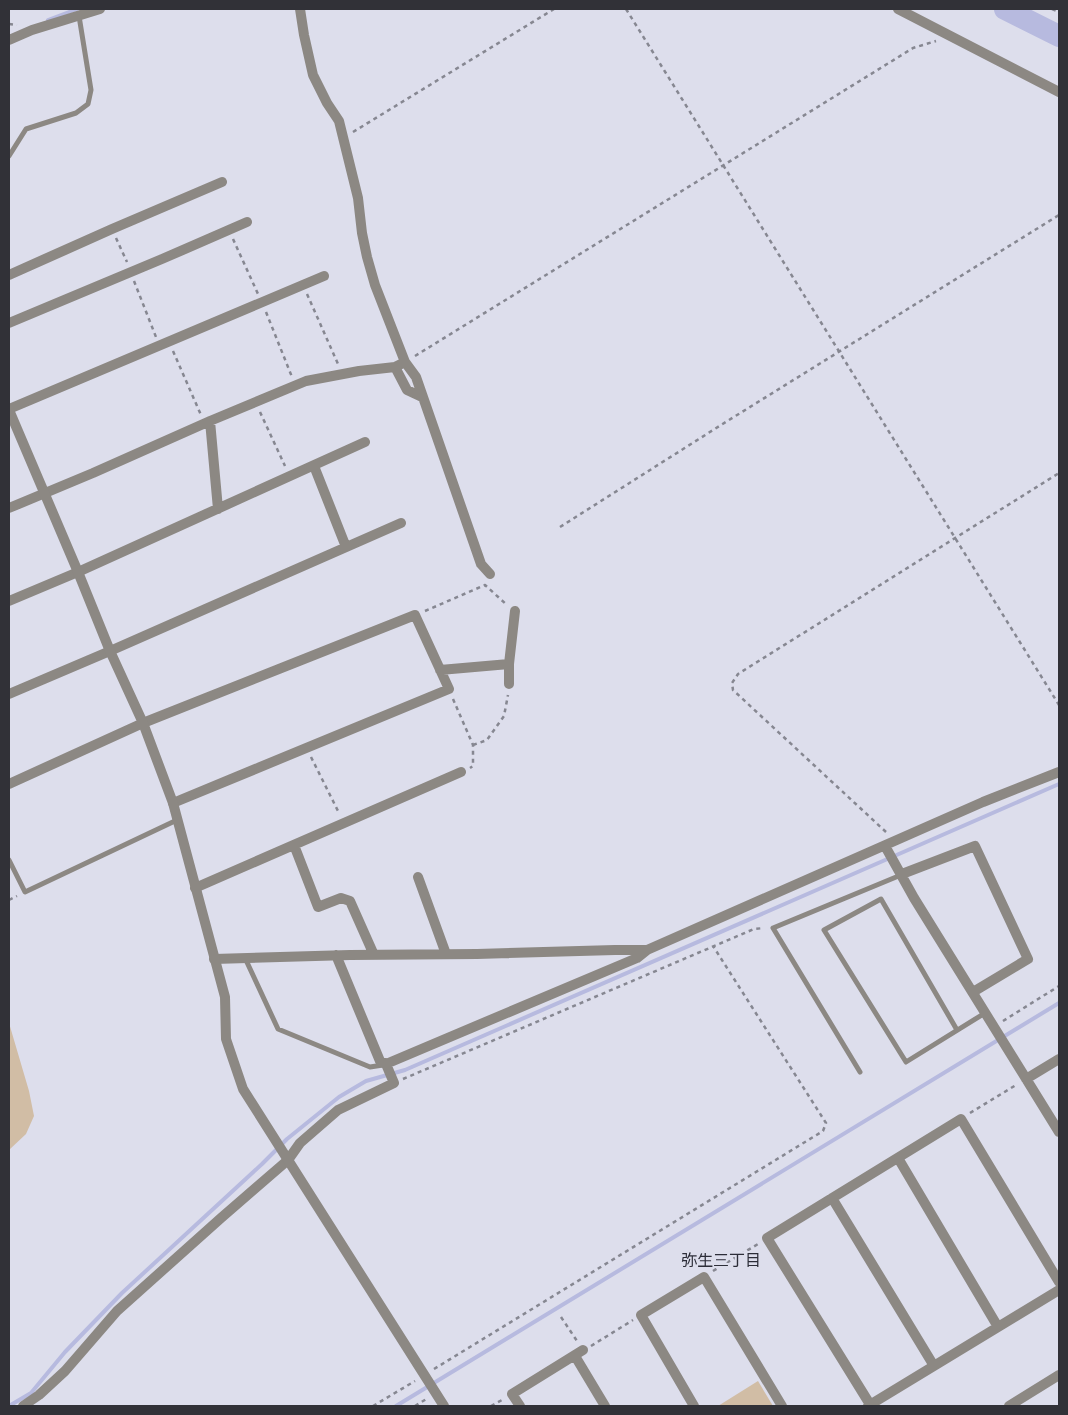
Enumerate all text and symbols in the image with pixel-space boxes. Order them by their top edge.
district label: 弥生三丁目 [681,1251,761,1271]

